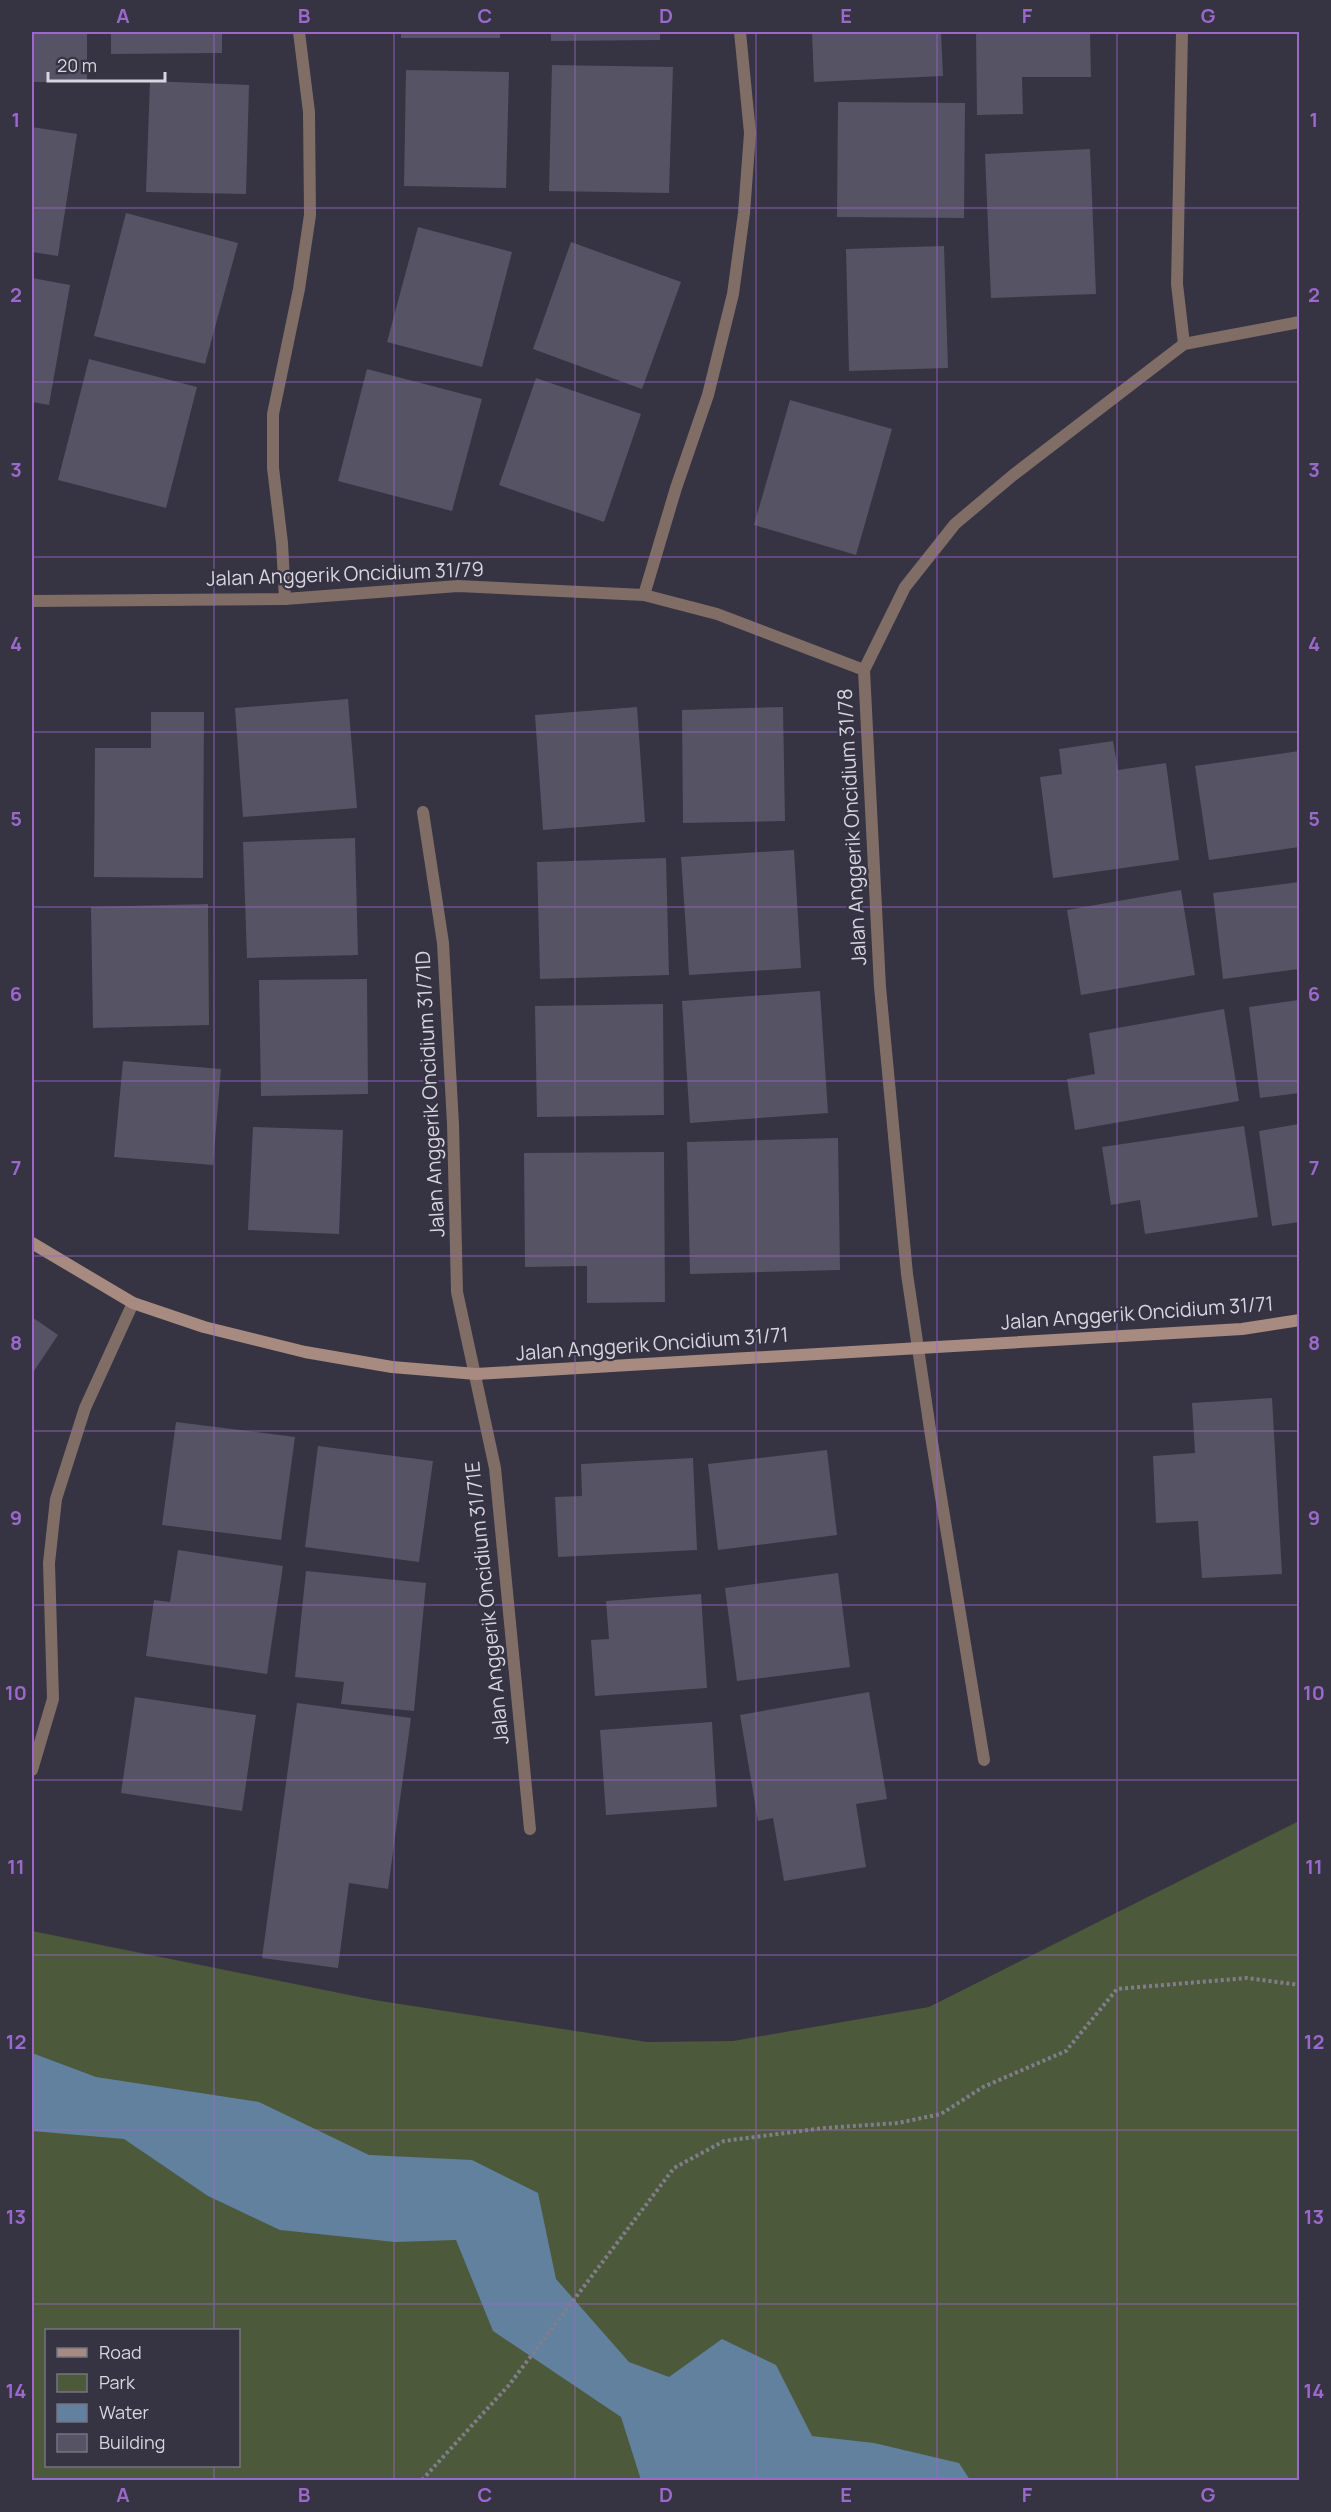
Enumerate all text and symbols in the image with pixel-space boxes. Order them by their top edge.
text: A [116,2,130,29]
text: B [298,2,311,29]
text: C [478,2,492,29]
text: D [659,2,673,29]
text: E [840,2,852,29]
text: F [1022,2,1033,29]
text: G [1201,2,1216,29]
scale bar [48,45,165,83]
text: 20 m [57,53,97,77]
text: 1 [12,106,20,133]
text: 1 [1310,106,1318,133]
text: 2 [10,281,22,308]
text: 2 [1308,281,1320,308]
text: 3 [10,456,22,483]
text: 3 [1308,456,1320,483]
street label: Jalan Anggerik Oncidium 31/79 [206,555,484,592]
text: 4 [10,630,22,657]
text: 4 [1308,630,1320,657]
street label: Jalan Anggerik Oncidium 31/78 [831,688,872,966]
text: 5 [10,805,22,832]
text: 5 [1308,805,1320,832]
street label: Jalan Anggerik Oncidium 31/71D [409,950,450,1238]
text: 6 [10,980,22,1007]
text: 6 [1308,980,1320,1007]
text: 7 [11,1154,21,1181]
text: 7 [1309,1154,1319,1181]
street label: Jalan Anggerik Oncidium 31/71 [1000,1290,1274,1336]
street label: Jalan Anggerik Oncidium 31/71 [515,1321,789,1367]
text: 8 [10,1329,22,1356]
text: 8 [1308,1329,1320,1356]
street label: Jalan Anggerik Oncidium 31/71E [458,1460,515,1746]
text: 9 [10,1504,22,1531]
text: 9 [1308,1504,1320,1531]
text: 10 [5,1679,27,1706]
text: 10 [1303,1679,1325,1706]
text: 11 [7,1853,25,1880]
text: 11 [1305,1853,1323,1880]
text: 12 [6,2028,26,2055]
text: 12 [1304,2028,1324,2055]
text: 13 [6,2203,26,2230]
text: 13 [1304,2203,1324,2230]
legend [45,2329,240,2467]
text: Road [99,2340,142,2364]
text: Park [99,2370,136,2394]
text: 14 [6,2377,26,2404]
text: 14 [1304,2377,1324,2404]
text: Water [99,2400,149,2424]
text: Building [99,2430,165,2454]
text: A [116,2481,130,2508]
text: B [298,2481,311,2508]
text: C [478,2481,492,2508]
text: D [659,2481,673,2508]
text: E [840,2481,852,2508]
text: F [1022,2481,1033,2508]
text: G [1201,2481,1216,2508]

